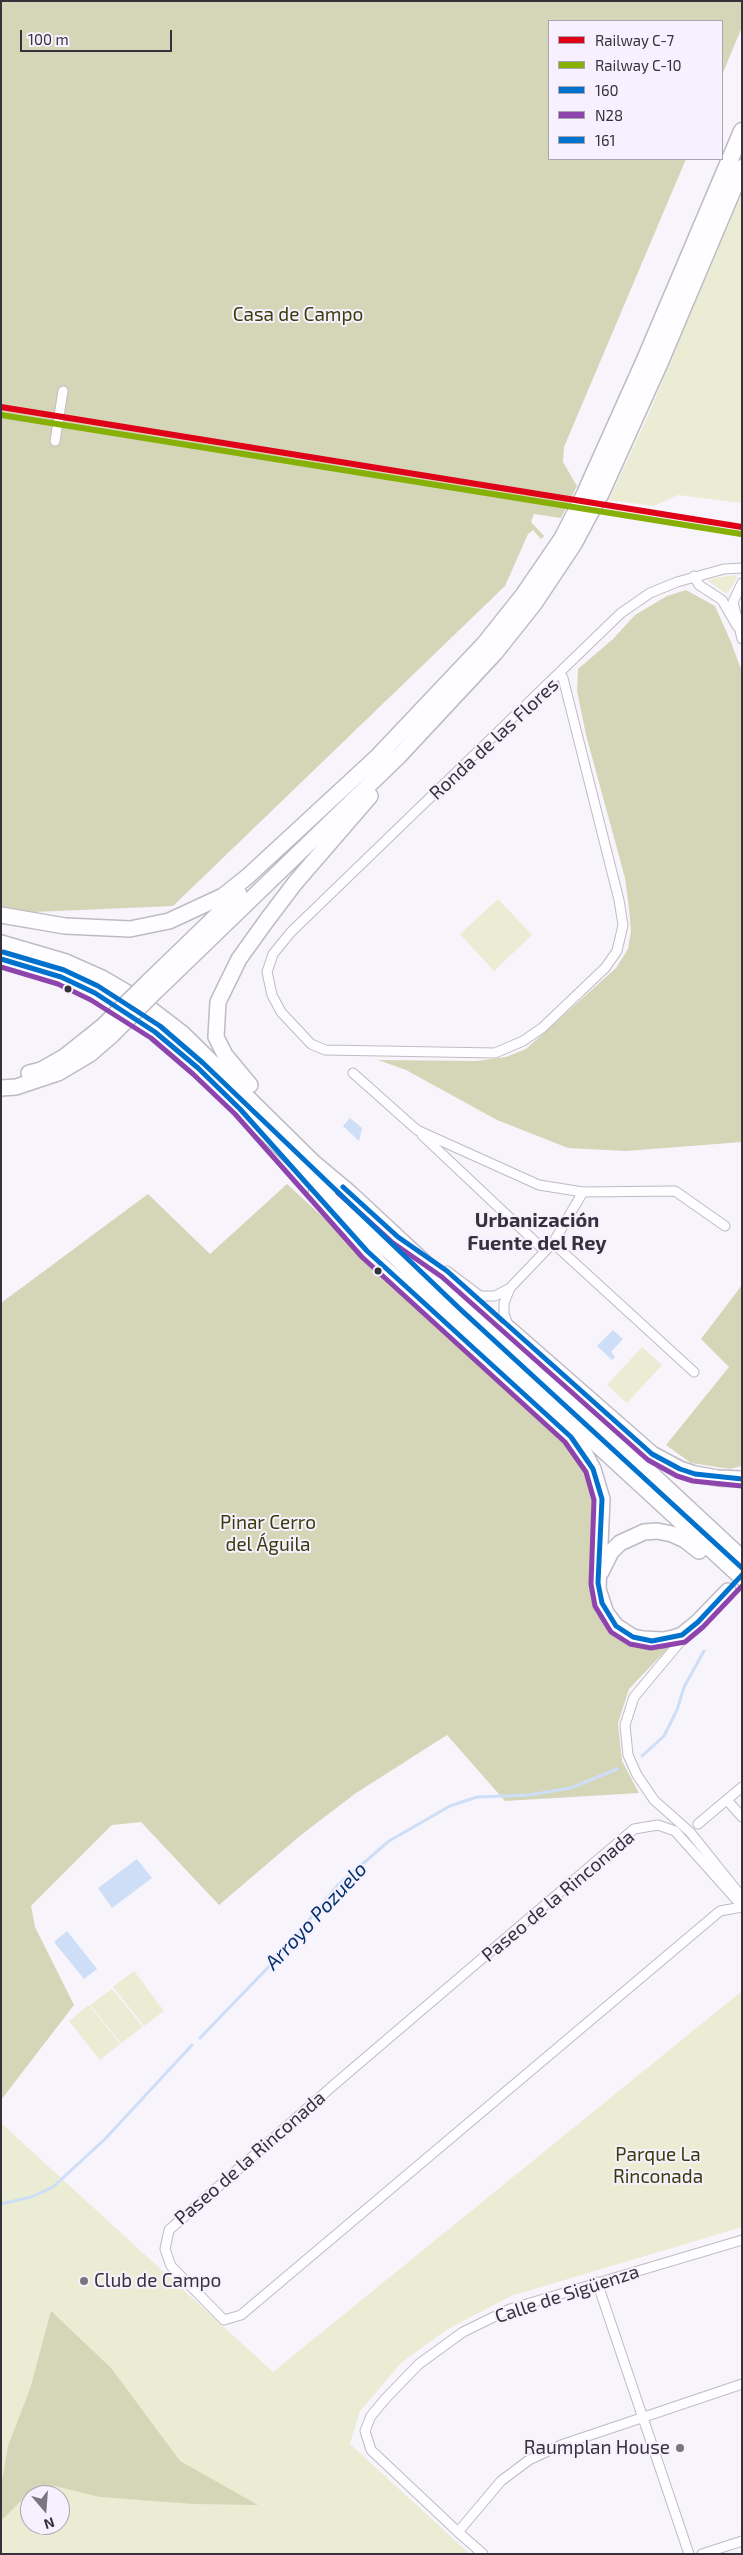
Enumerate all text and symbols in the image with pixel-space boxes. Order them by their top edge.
scale bar [22,20,175,52]
legend [548,20,723,160]
text: 100 m [28,30,69,48]
text: Railway C-7 [595,31,674,49]
text: Railway C-10 [595,56,682,74]
text: 160 [595,81,619,99]
text: N28 [595,106,623,124]
text: 161 [595,131,616,149]
park label: Casa de Campo [233,304,363,326]
street label: Ronda de las Flores [425,673,563,805]
unlabelled marker [63,984,73,994]
district label: Urbanización Fuente del Rey [467,1208,607,1255]
unlabelled marker [373,1266,383,1276]
park label: Pinar Cerro del Águila [220,1512,316,1556]
street label: Paseo de la Rinconada [477,1825,639,1967]
water label: Arroyo Pozuelo [260,1857,372,1975]
street label: Paseo de la Rinconada [170,2086,330,2230]
park label: Parque La Rinconada [613,2144,703,2188]
street label: Calle de Sigüenza [492,2260,642,2328]
place label: Club de Campo [94,2270,221,2292]
marker: Club de Campo [78,2275,90,2287]
place label: Raumplan House [524,2437,670,2459]
marker: Raumplan House [674,2442,686,2454]
north arrow [20,2485,70,2535]
text: N [42,2514,57,2533]

